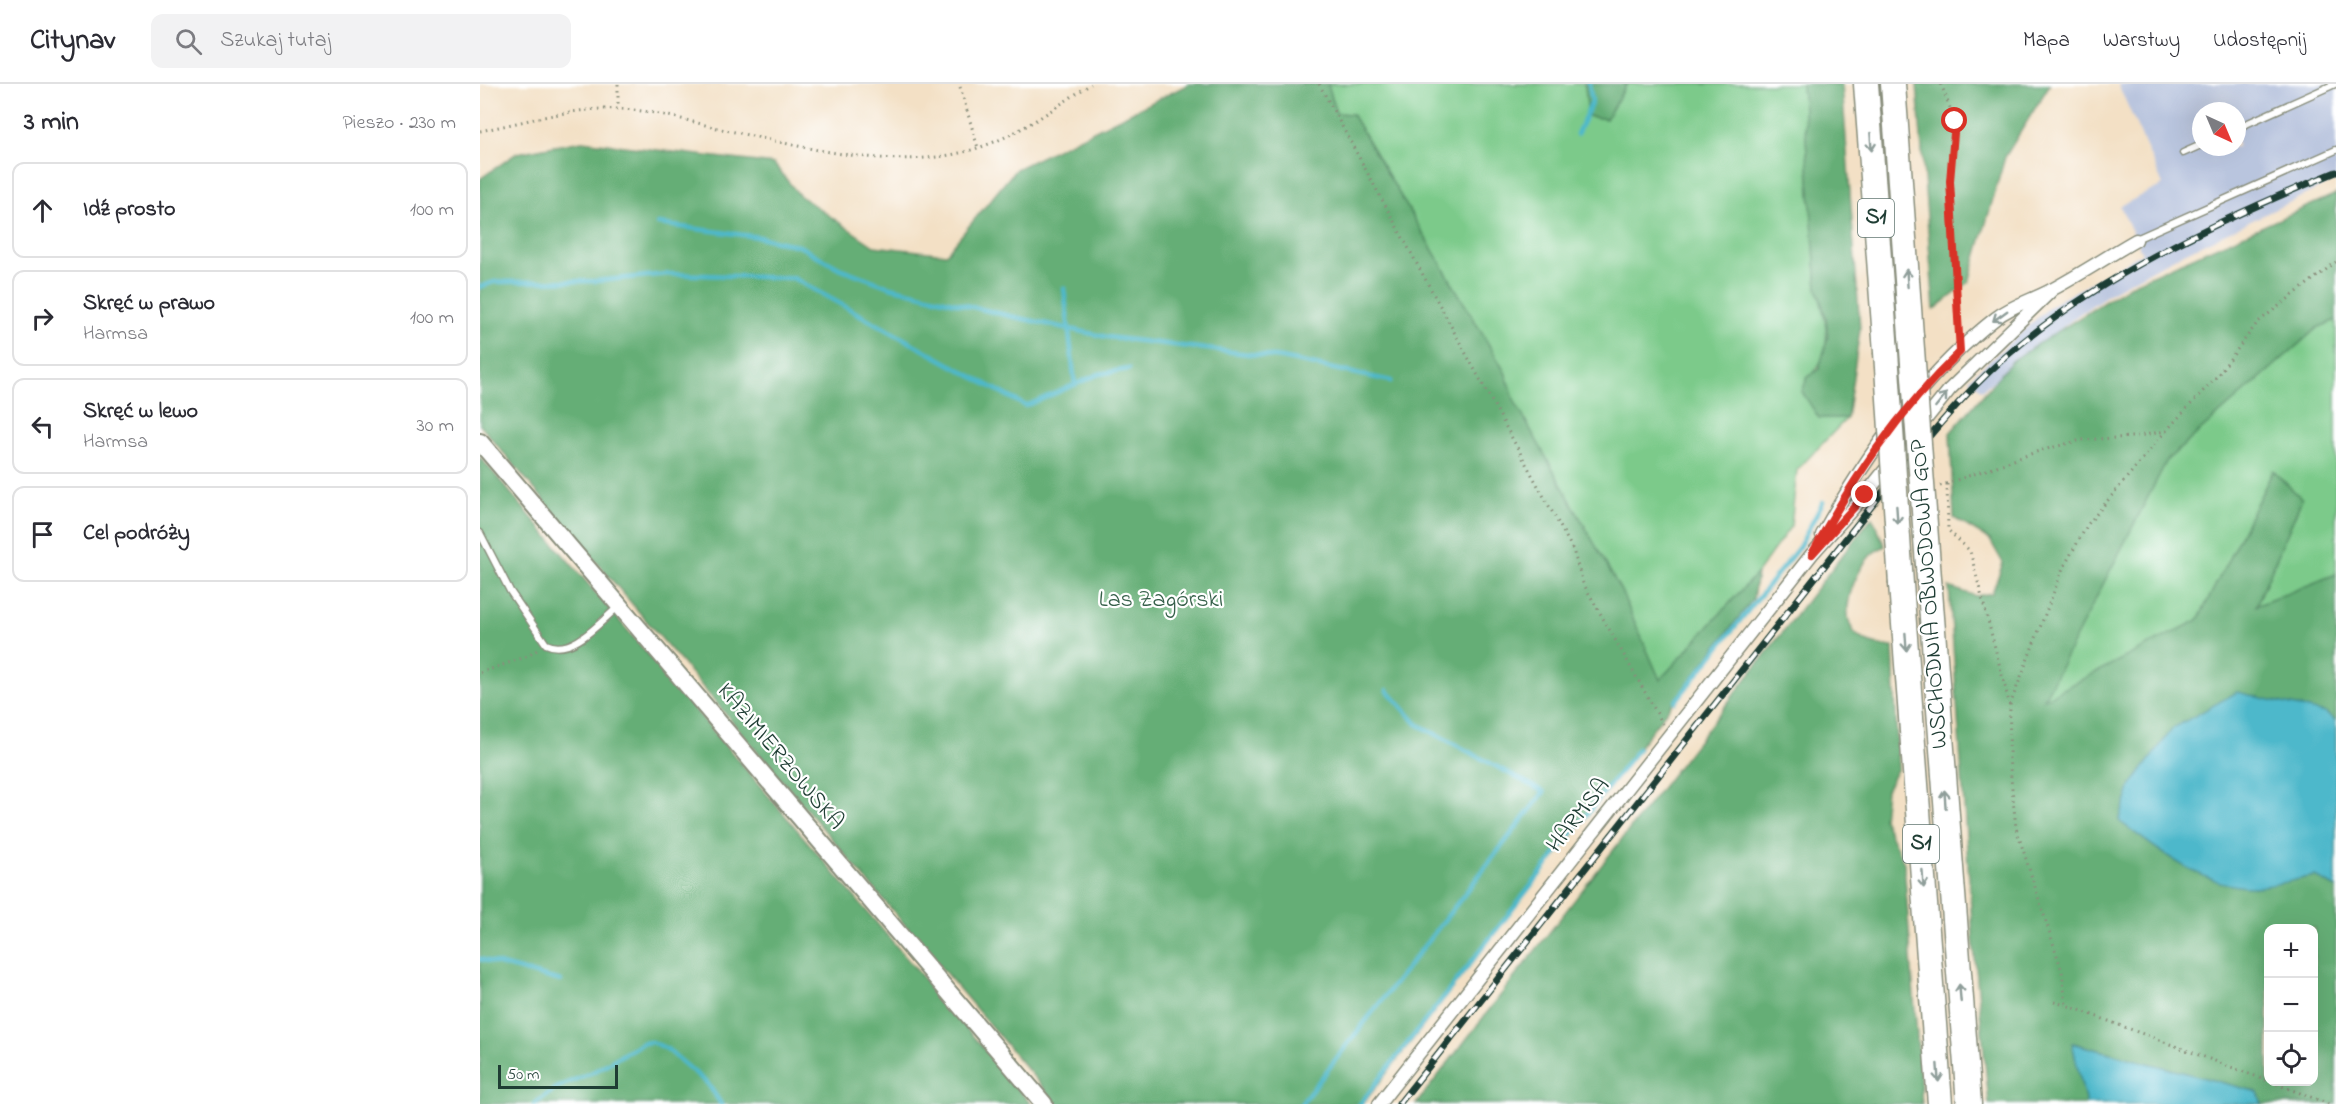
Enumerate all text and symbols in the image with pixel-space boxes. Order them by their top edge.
search box [151,14,571,68]
text: Citynav [30,21,115,62]
icon: search [172,25,205,58]
text: Szukaj tutaj [220,25,331,57]
text: Mapa [2023,26,2070,56]
text: Warstwy [2103,26,2180,56]
text: Udostępnij [2213,26,2306,56]
north arrow [2192,102,2246,156]
text: 3 min [24,104,79,142]
route start [1941,107,1967,133]
text: Pieszo · 230 m [342,109,456,138]
one-way arrow [1865,132,1876,152]
icon: ahead [26,194,59,227]
text: Idź prosto [83,194,176,226]
text: 100 m [410,196,454,225]
road number: S1 [1858,199,1894,237]
one-way arrow [1901,268,1912,288]
text: Skręć w prawo [83,288,215,320]
icon: right [26,302,59,335]
text: 100 m [410,304,454,333]
one-way arrow [1993,310,2009,322]
text: Harmsa [83,320,148,349]
one-way arrow [1934,393,1947,409]
text: Skręć w lewo [83,396,198,428]
icon: left [26,410,59,443]
text: 30 m [417,412,454,441]
text: Harmsa [83,428,148,457]
street label: WSCHODNIA OBWODOWA GOP [1902,437,1958,750]
route end [1851,481,1877,507]
one-way arrow [1892,505,1903,524]
icon: arrive [26,518,59,551]
text: Cel podróży [83,518,190,550]
park label: Las Zagórski [1099,583,1223,618]
one-way arrow [1901,632,1912,652]
street label: KAZIMIERZOWSKA [708,676,852,838]
street label: HARMSA [1539,771,1619,861]
one-way arrow [1940,789,1951,809]
road number: S1 [1903,825,1939,863]
one-way arrow [1918,868,1929,888]
map controls [2264,924,2318,1086]
button: + [2264,924,2318,978]
button: − [2264,978,2318,1032]
one-way arrow [1954,984,1965,1004]
button: locate [2264,1032,2318,1086]
scale bar [498,1062,618,1090]
text: 50 m [507,1063,539,1087]
one-way arrow [1933,1063,1944,1083]

